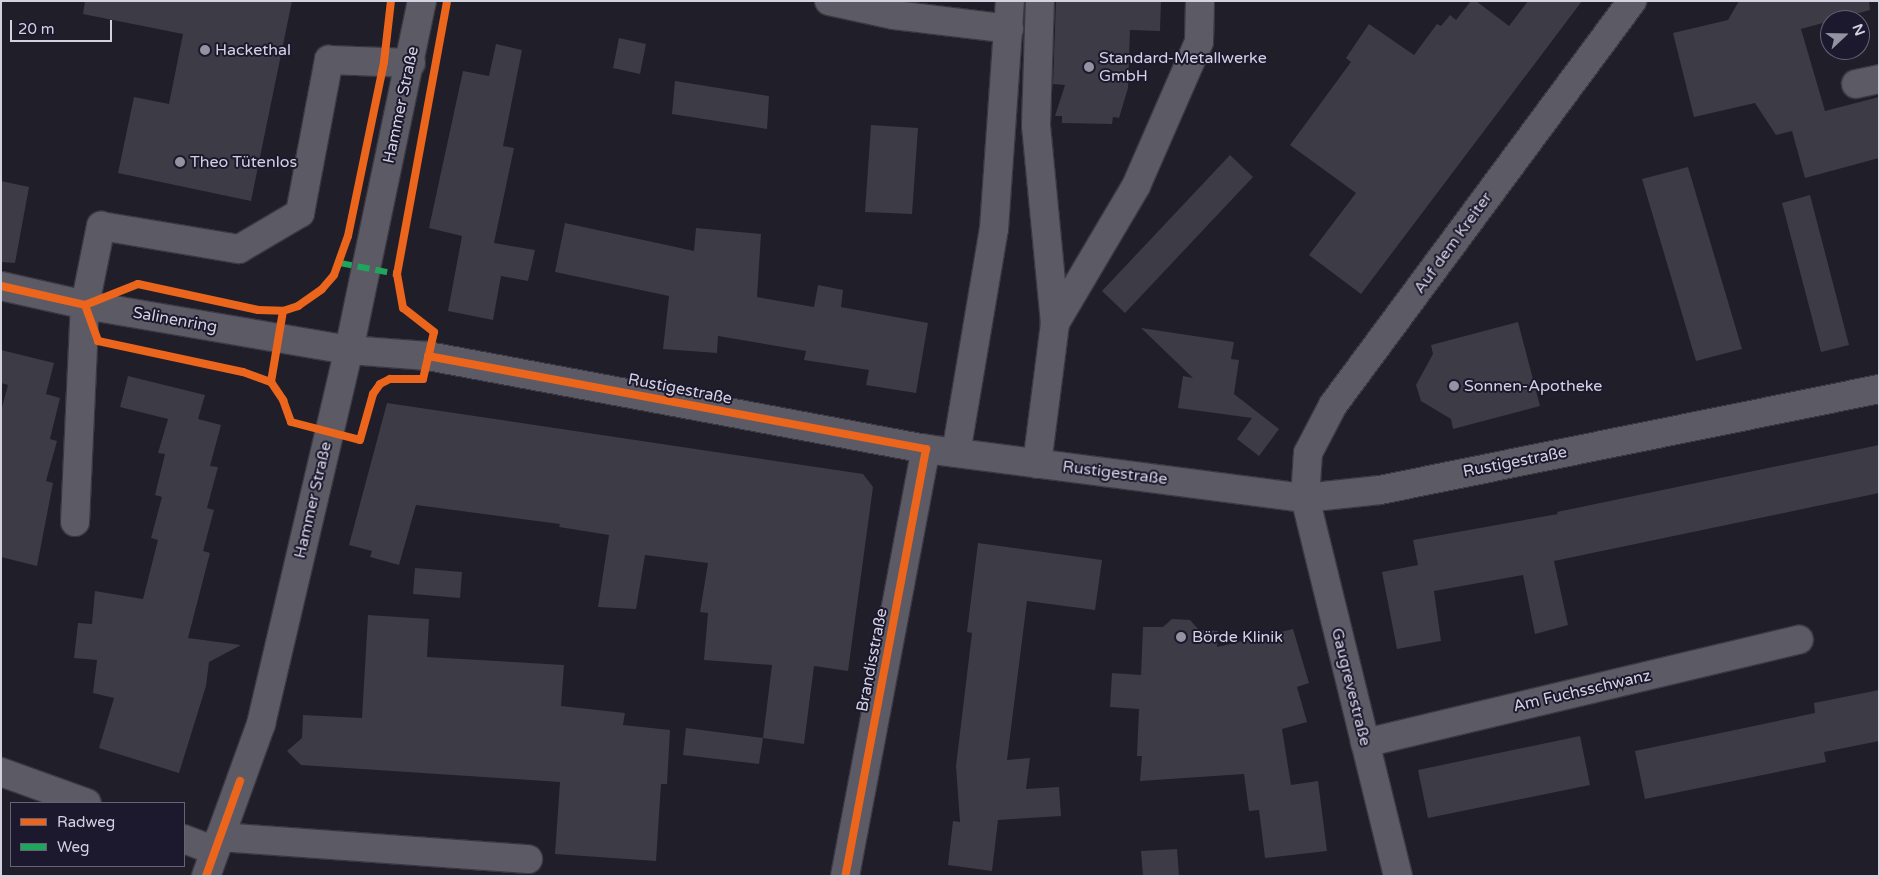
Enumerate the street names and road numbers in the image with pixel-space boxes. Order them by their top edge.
street label: Hammer Straße [379,45,423,165]
street label: Auf dem Kreiter [1410,189,1496,297]
street label: Salinenring [131,303,219,337]
street label: Rustigestraße [626,369,734,409]
street label: Hammer Straße [290,440,336,560]
street label: Rustigestraße [1461,442,1569,482]
street label: Rustigestraße [1061,457,1169,489]
street label: Brandisstraße [853,607,891,713]
street label: Gaugrevestraße [1327,626,1375,748]
street label: Am Fuchsschwanz [1511,666,1653,716]

